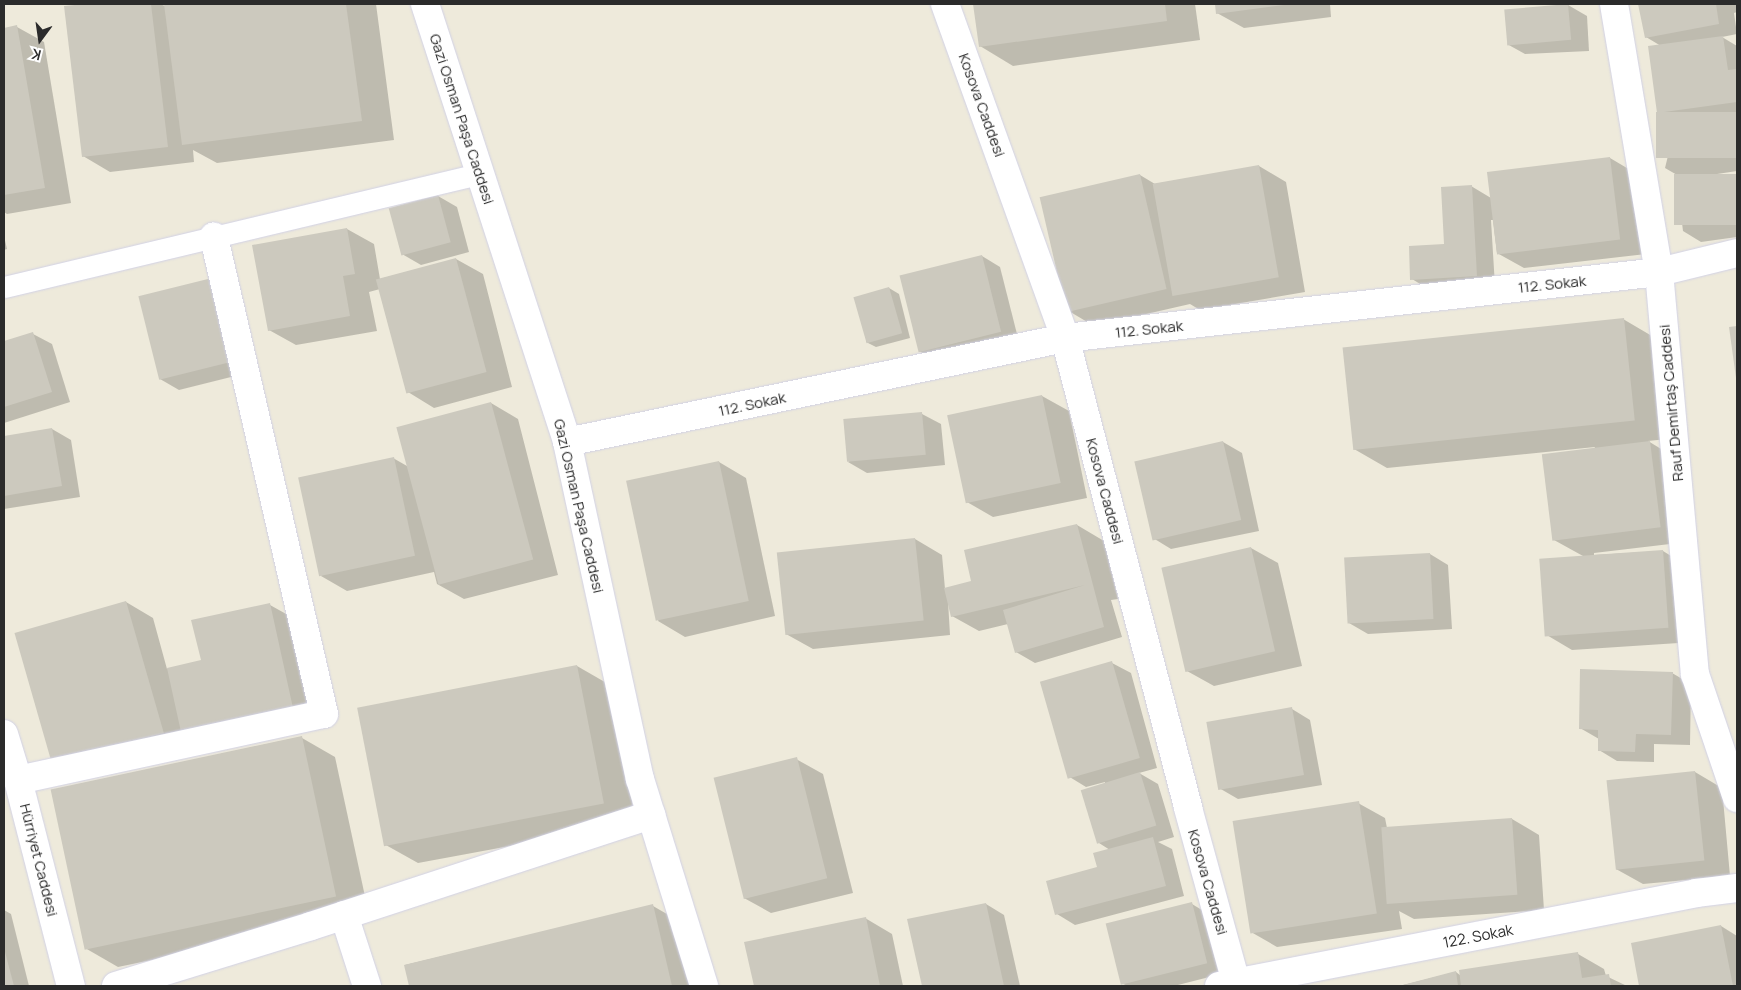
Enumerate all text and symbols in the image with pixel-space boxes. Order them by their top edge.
north arrow [15,15,65,65]
street label: Gazi Osman Paşa Caddesi [426,31,498,207]
text: K [30,45,43,65]
street label: Kosova Caddesi [955,51,1009,159]
street label: 112. Sokak [1517,271,1587,297]
street label: 112. Sokak [1114,316,1184,342]
street label: Rauf Demirtaş Caddesi [1655,324,1687,482]
street label: 112. Sokak [717,388,787,420]
street label: Gazi Osman Paşa Caddesi [550,417,608,595]
street label: Kosova Caddesi [1082,436,1128,546]
street label: Hürriyet Caddesi [16,802,62,918]
street label: Kosova Caddesi [1184,827,1232,937]
street label: 122. Sokak [1441,920,1515,952]

